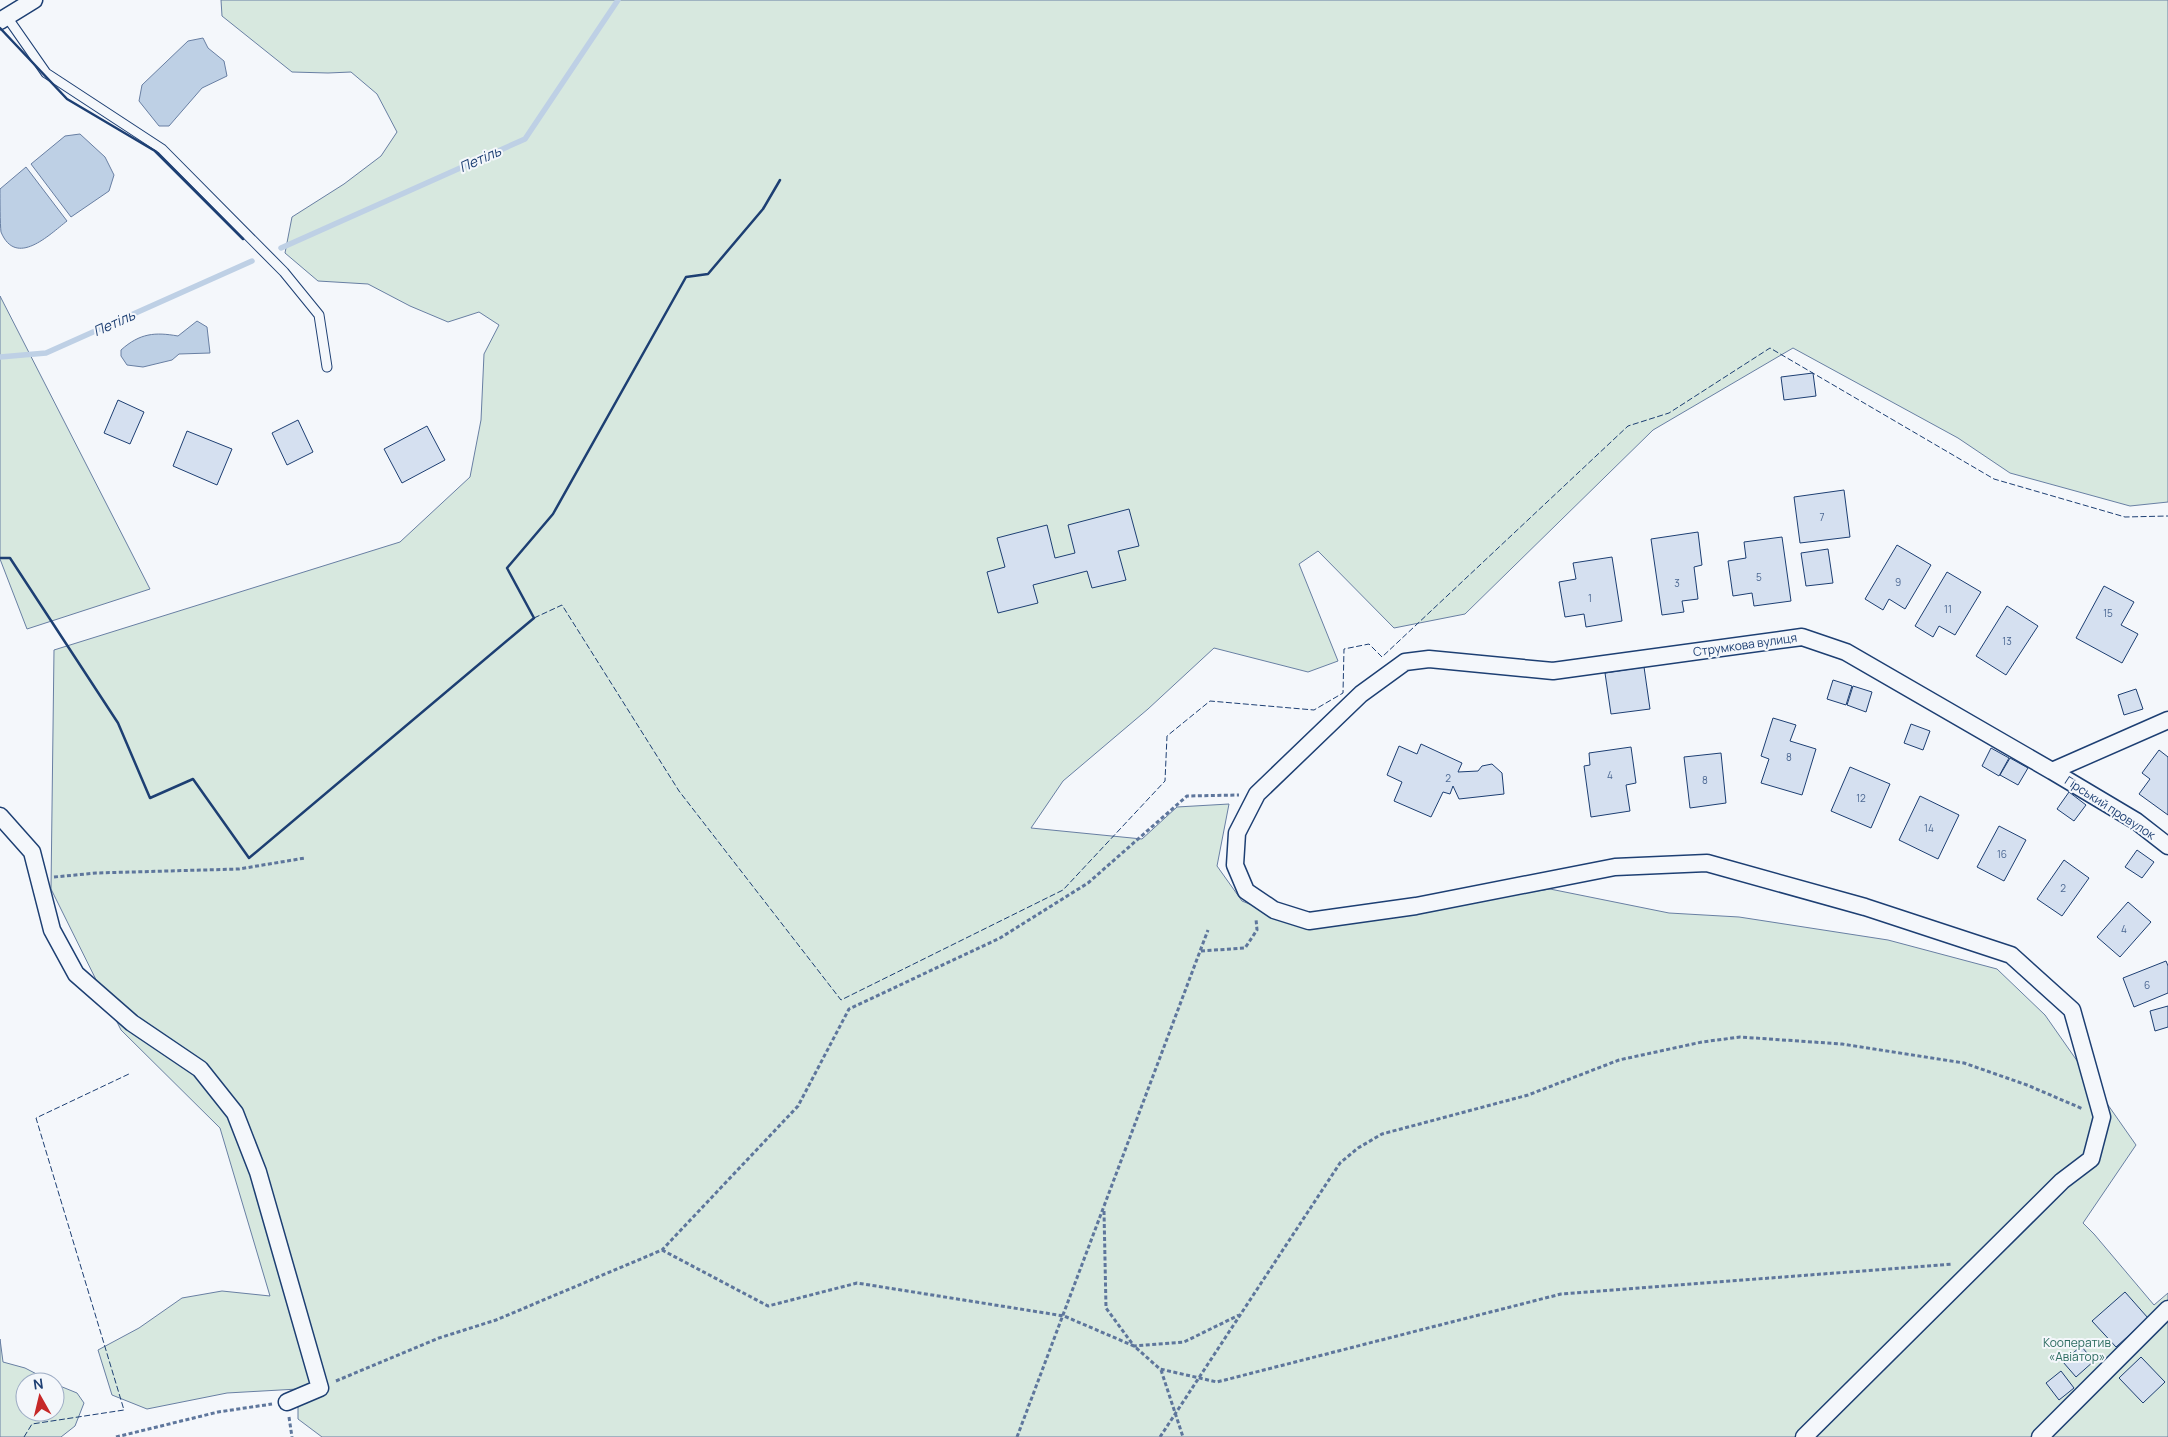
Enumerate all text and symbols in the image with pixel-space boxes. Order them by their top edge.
water label: Петіль [456,141,504,176]
water label: Петіль [90,305,138,340]
house number: 7 [1819,510,1825,524]
house number: 5 [1756,570,1762,584]
house number: 9 [1895,575,1901,589]
house number: 3 [1674,576,1680,590]
house number: 1 [1588,591,1592,605]
house number: 11 [1944,602,1952,616]
house number: 15 [2103,606,2113,620]
street label: Струмкова вулиця [1692,629,1798,660]
house number: 13 [2002,634,2012,648]
house number: 8 [1786,750,1792,764]
house number: 4 [1607,768,1613,782]
house number: 2 [1445,771,1451,785]
street label: Гірський провулок [2062,772,2160,844]
house number: 8 [1702,773,1708,787]
house number: 12 [1856,791,1866,805]
house number: 14 [1924,821,1934,835]
house number: 16 [1997,847,2007,861]
house number: 2 [2060,881,2066,895]
house number: 4 [2121,922,2127,936]
house number: 6 [2144,978,2150,992]
park label: Кооператив «Авіатор» [2043,1334,2111,1365]
north arrow [15,1372,65,1422]
text: N [32,1374,44,1394]

